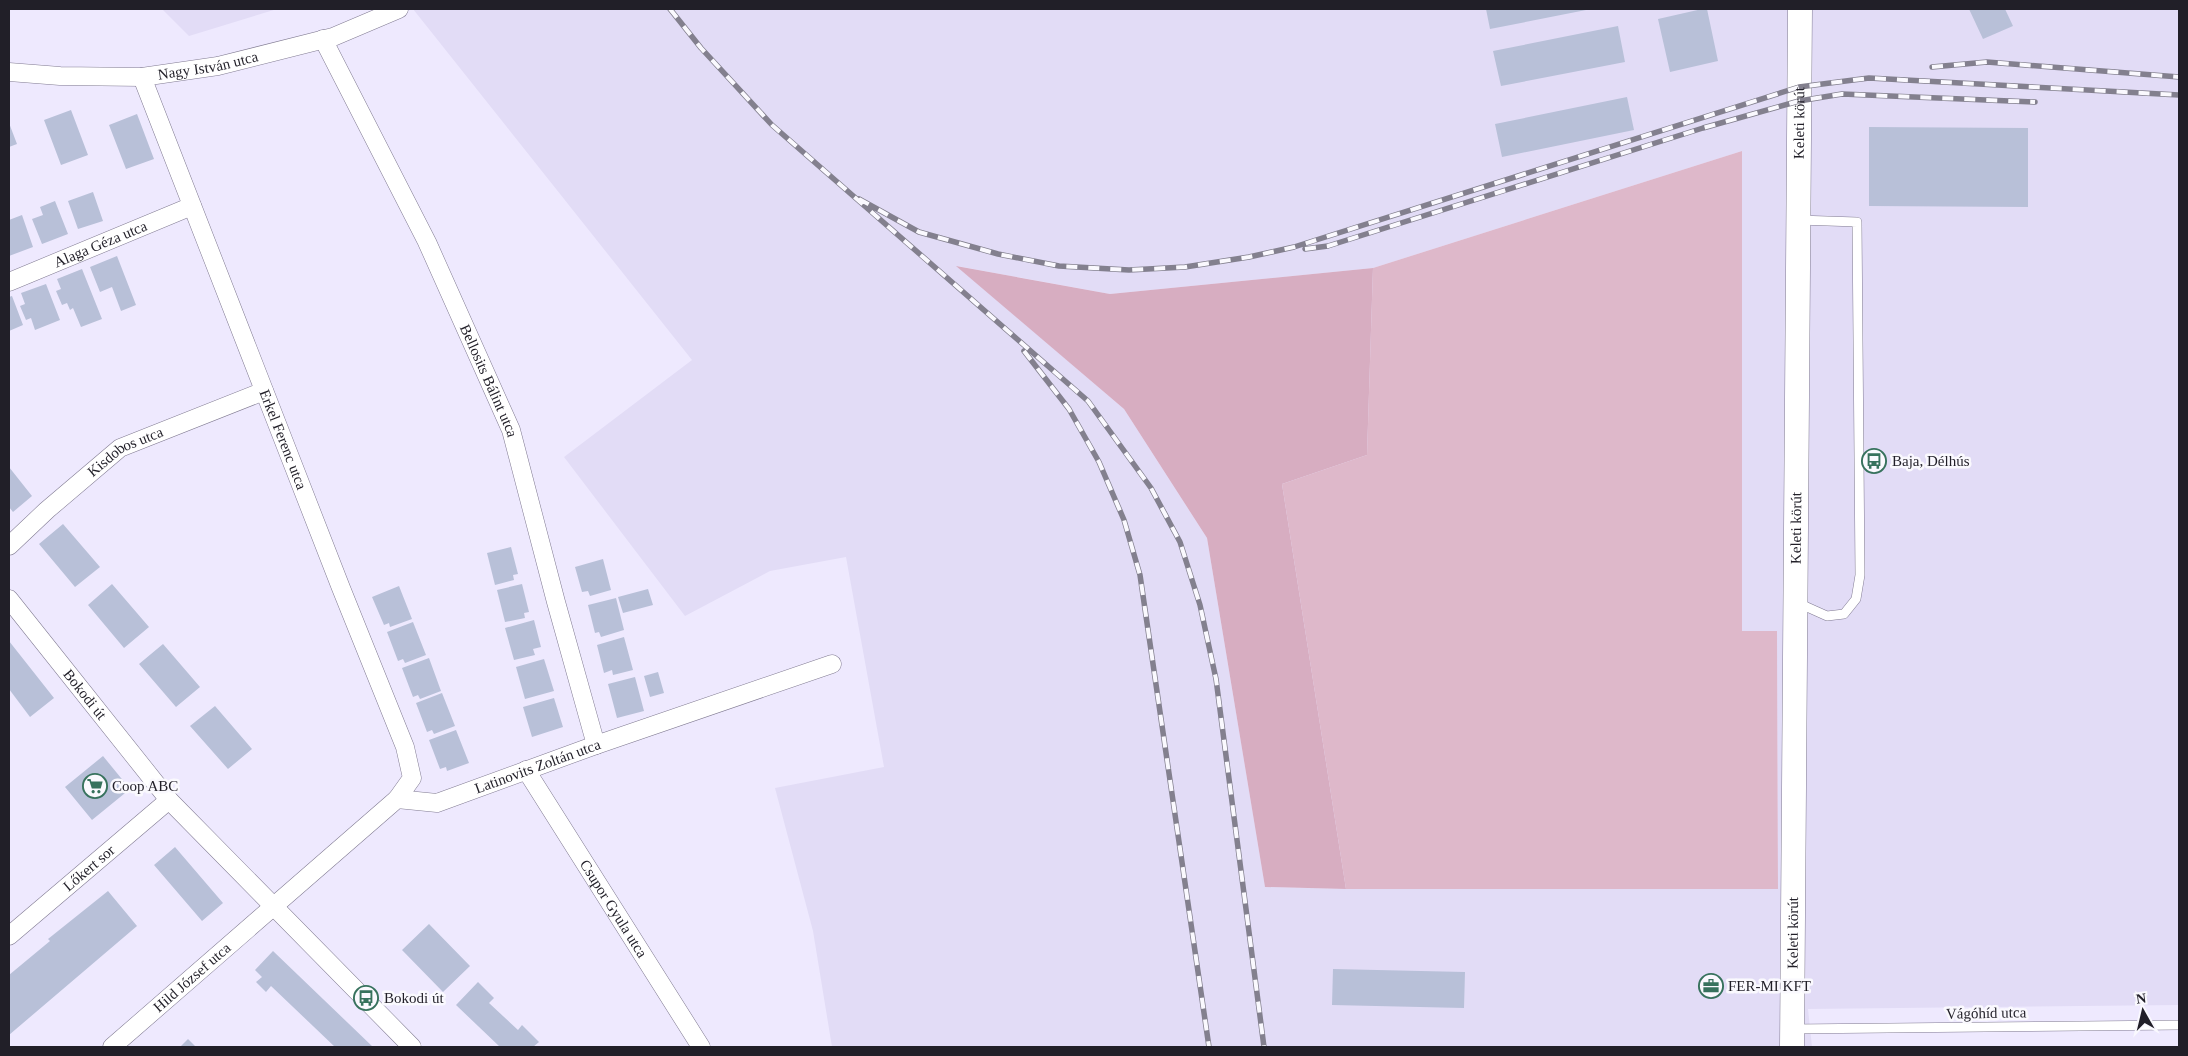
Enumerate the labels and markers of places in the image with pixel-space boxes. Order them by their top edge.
bus stop icon: Baja, Délhús [1861,448,1887,474]
place label: Baja, Délhús [1892,453,1970,469]
supermarket icon: Coop ABC [82,773,108,799]
place label: Coop ABC [112,778,178,794]
office icon: FER-MI KFT [1698,973,1724,999]
place label: FER-MI KFT [1728,978,1811,994]
bus stop icon: Bokodi út [353,985,379,1011]
place label: Bokodi út [384,990,444,1006]

